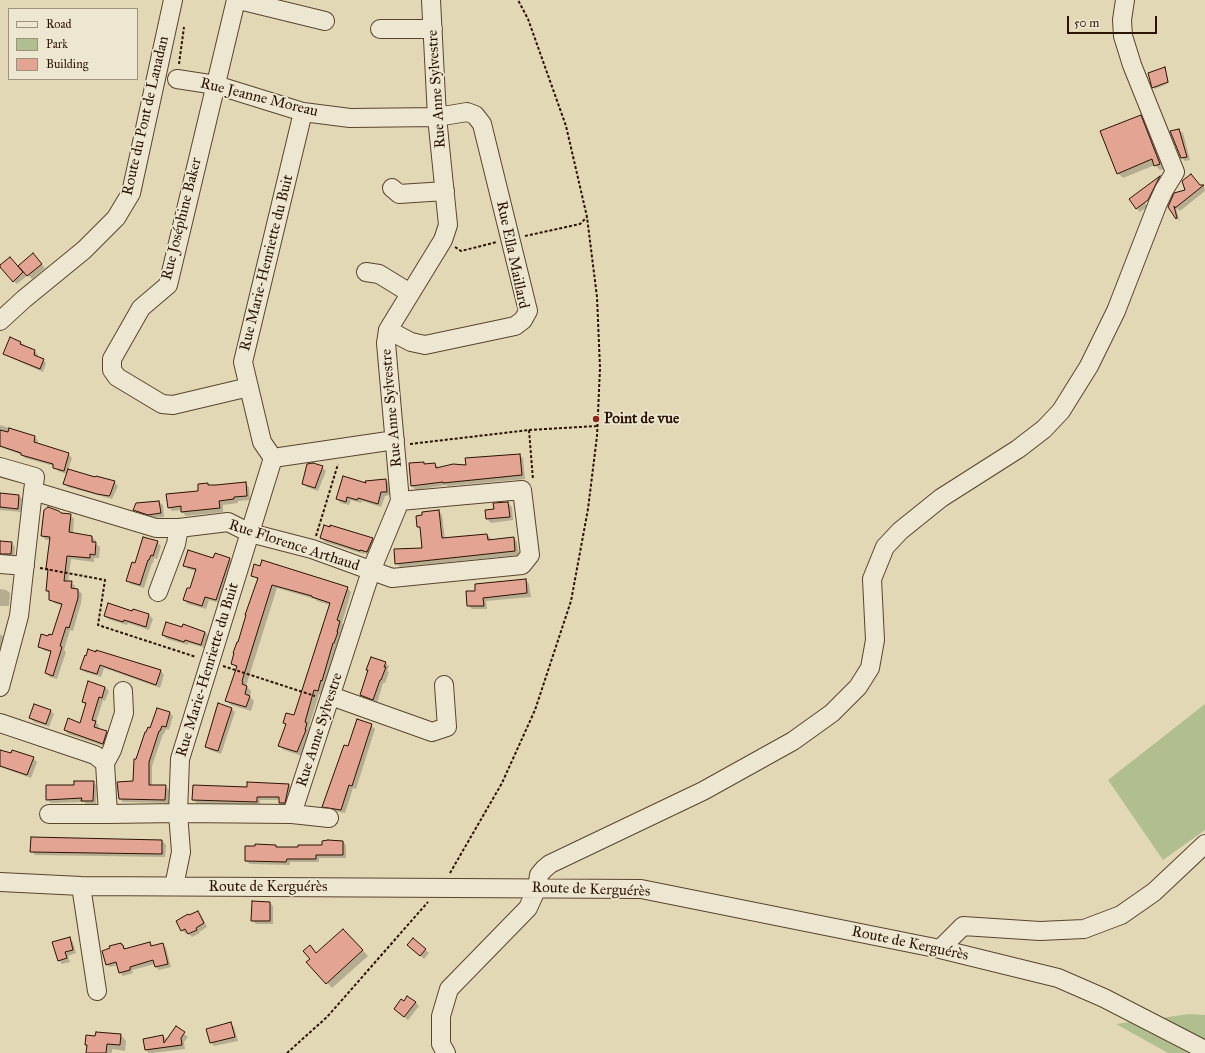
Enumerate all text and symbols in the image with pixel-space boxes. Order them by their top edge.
legend [8,8,138,80]
scale bar [1069,8,1159,34]
text: 50 m [1074,16,1099,30]
text: Road [46,17,72,31]
street label: Rue Anne Sylvestre [424,29,450,149]
street label: Route du Pont de Lanadan [119,35,173,197]
text: Park [46,37,68,51]
text: Building [46,57,88,71]
street label: Rue Jeanne Moreau [198,75,320,121]
street label: Rue Joséphine Baker [158,156,206,282]
street label: Rue Marie-Henriette du Buit [236,173,298,353]
street label: Rue Ella Maillard [492,199,532,311]
street label: Rue Anne Sylvestre [378,348,406,468]
place label: Point de vue [604,410,679,428]
marker: Point de vue [591,414,601,424]
street label: Rue Florence Arthaud [226,516,362,576]
street label: Rue Marie-Henriette du Buit [173,581,243,759]
street label: Rue Anne Sylvestre [293,671,347,789]
street label: Route de Kerguérès [209,878,327,896]
street label: Route de Kerguérès [531,879,651,901]
street label: Route de Kerguérès [850,923,970,965]

